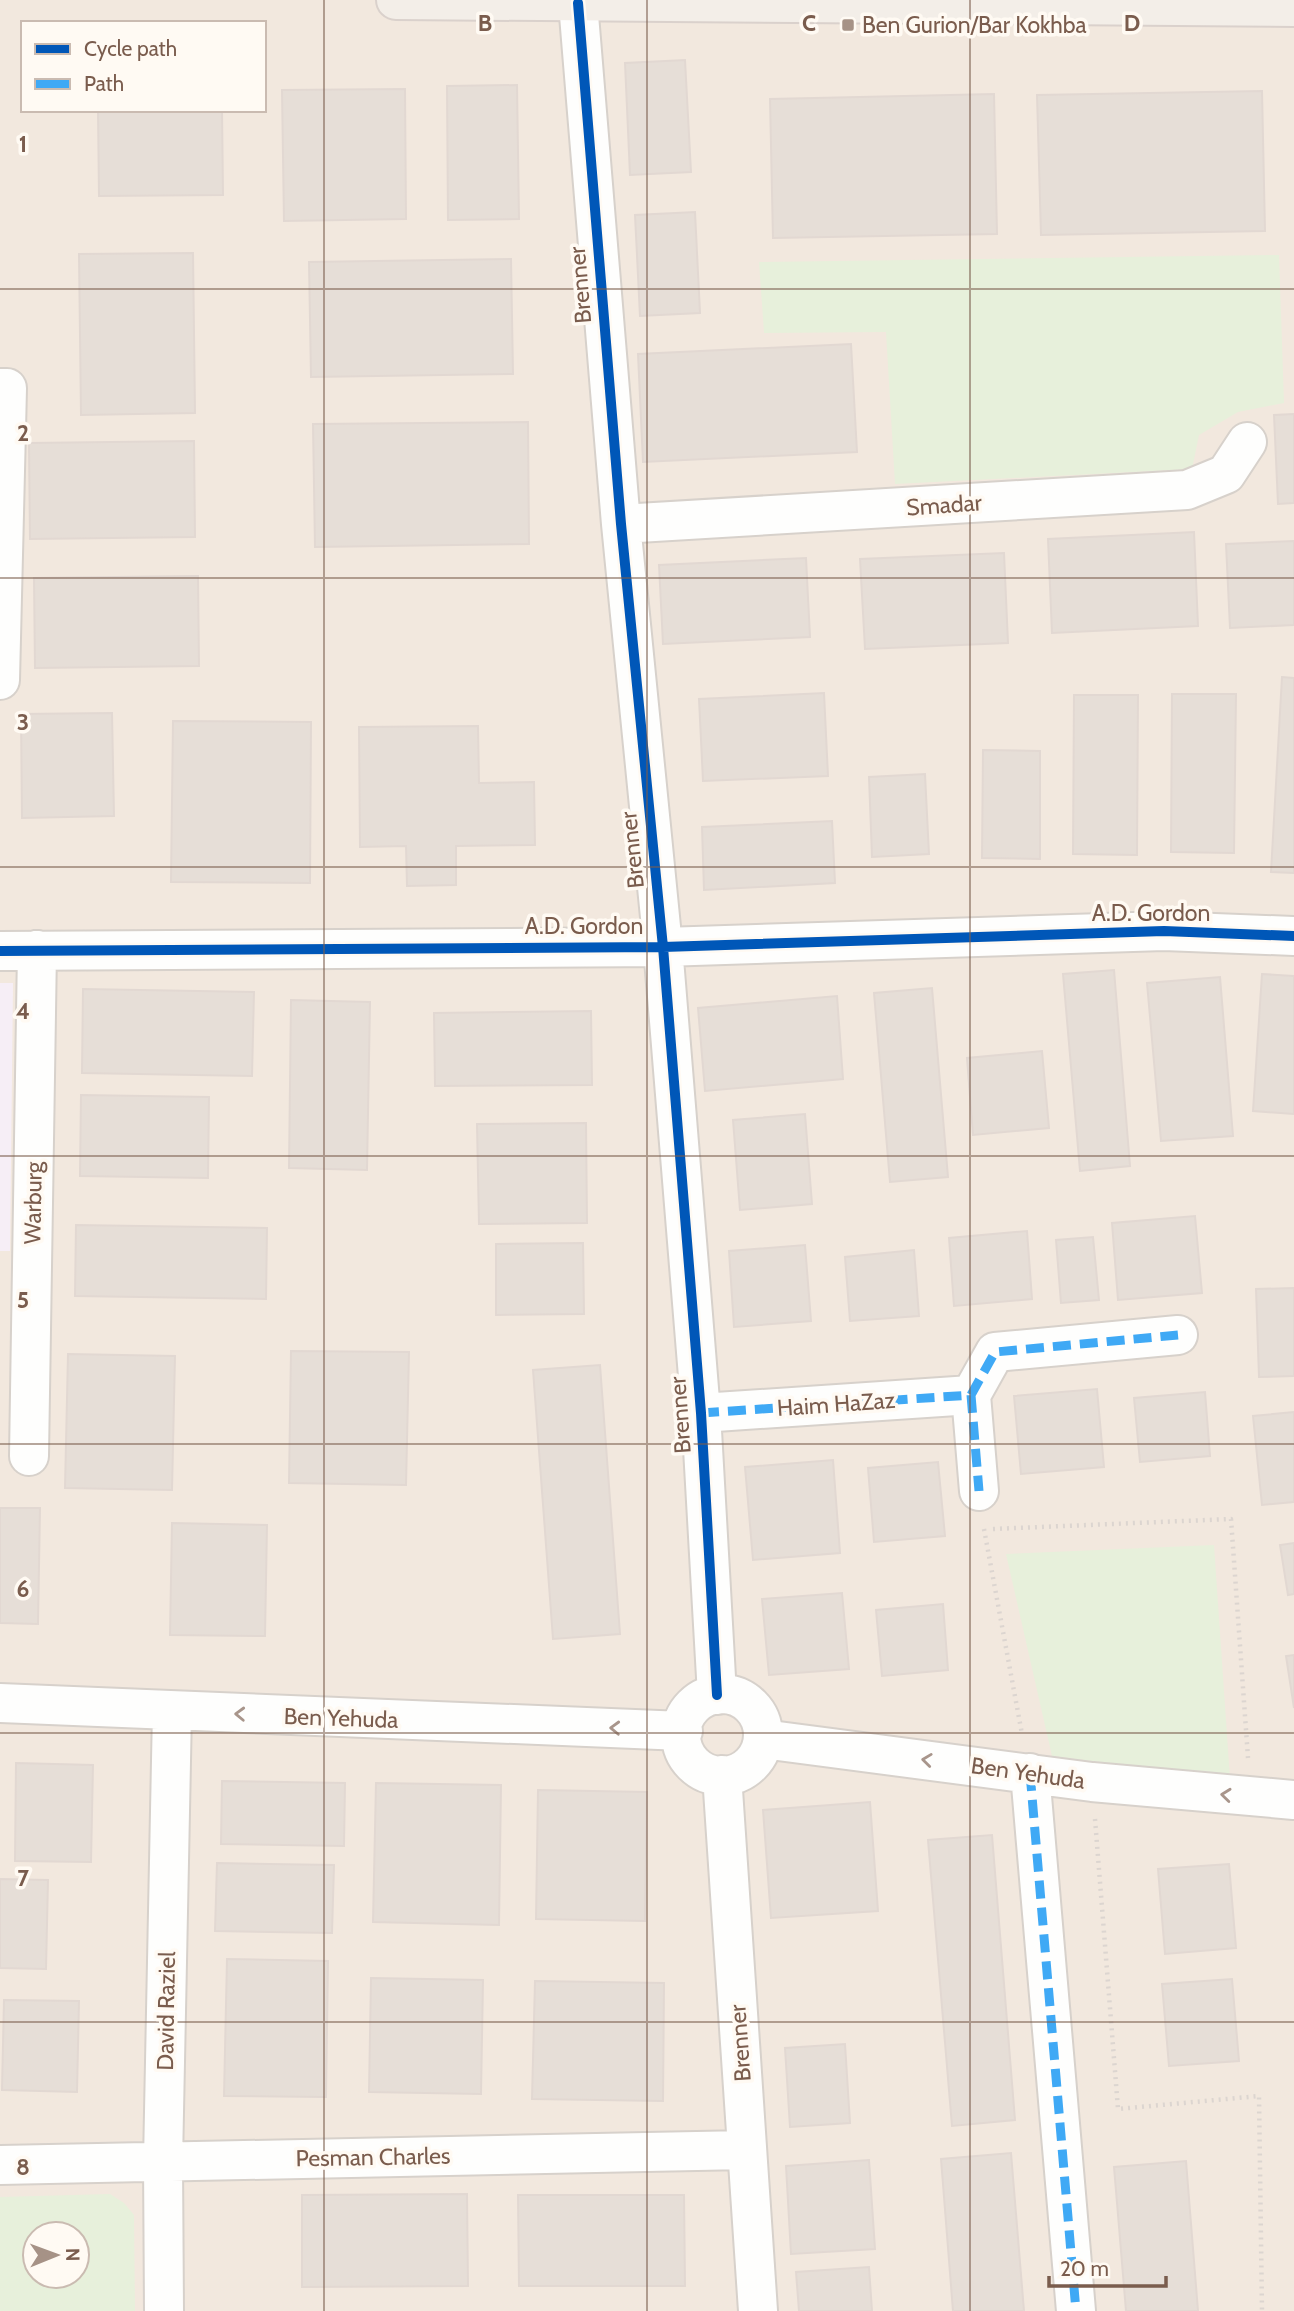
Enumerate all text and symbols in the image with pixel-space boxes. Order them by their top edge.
text: B [478,9,492,37]
text: C [802,9,816,37]
text: D [1124,9,1140,37]
place label: Ben Gurion/Bar Kokhba [862,11,1087,39]
marker: Ben Gurion/Bar Kokhba [840,17,856,33]
legend [21,21,266,112]
text: Cycle path [84,36,177,61]
text: Path [84,71,124,96]
text: 1 [19,130,27,158]
street label: Brenner [563,245,597,325]
text: 2 [17,419,29,447]
street label: Smadar [905,488,983,522]
text: 3 [17,708,29,736]
street label: Brenner [614,809,650,890]
street label: A.D. Gordon [1092,899,1210,927]
street label: A.D. Gordon [525,912,643,940]
text: 4 [16,997,30,1025]
street label: Warburg [18,1161,48,1245]
text: 5 [17,1286,29,1314]
street label: Brenner [663,1375,697,1454]
street label: Haim HaZaz [776,1386,896,1422]
text: 6 [17,1575,29,1603]
street label: Ben Yehuda [283,1702,399,1734]
one-way arrow [235,1706,246,1721]
one-way arrow [609,1721,620,1736]
street label: Ben Yehuda [969,1751,1087,1795]
one-way arrow [921,1752,933,1767]
one-way arrow [1220,1788,1231,1803]
text: 7 [17,1864,29,1892]
street label: David Raziel [151,1951,181,2071]
street label: Brenner [723,2003,757,2082]
street label: Pesman Charles [295,2142,451,2172]
text: 8 [16,2153,30,2181]
north arrow [21,2220,91,2290]
scale bar [1049,2244,1166,2288]
text: N [61,2248,84,2262]
text: 20 m [1060,2256,1109,2281]

